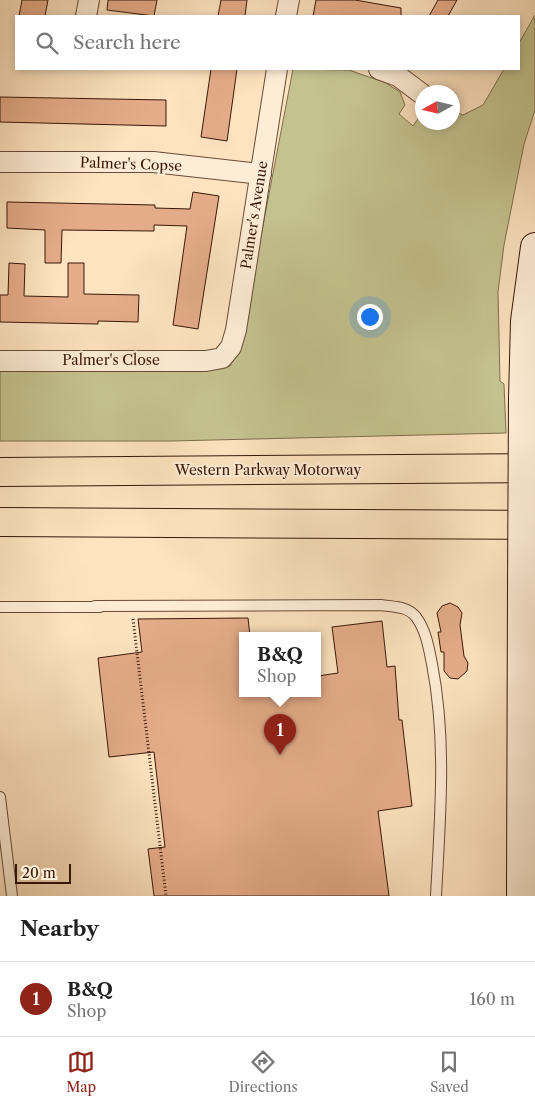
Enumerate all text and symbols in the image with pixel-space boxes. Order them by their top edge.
search box [15,15,520,70]
icon: search [33,29,61,57]
text: Search here [73,31,181,54]
north arrow [415,85,460,130]
street label: Palmer's Copse [80,153,182,175]
street label: Palmer's Avenue [237,159,271,270]
your location [357,304,383,330]
street label: Palmer's Close [62,351,160,369]
street label: Western Parkway Motorway [174,461,361,479]
popup [239,632,321,697]
text: B&Q [257,643,303,666]
text: Shop [257,666,296,686]
pin: 1 [264,714,296,755]
scale bar [15,861,71,884]
text: 20 m [22,864,56,882]
text: Nearby [20,916,99,941]
text: B&Q [67,978,113,1001]
text: 1 [32,989,40,1009]
text: 160 m [470,989,515,1009]
text: Shop [67,1001,106,1021]
tab: Map [66,1048,96,1096]
tab: Directions [228,1048,298,1096]
tab: Saved [430,1048,469,1096]

